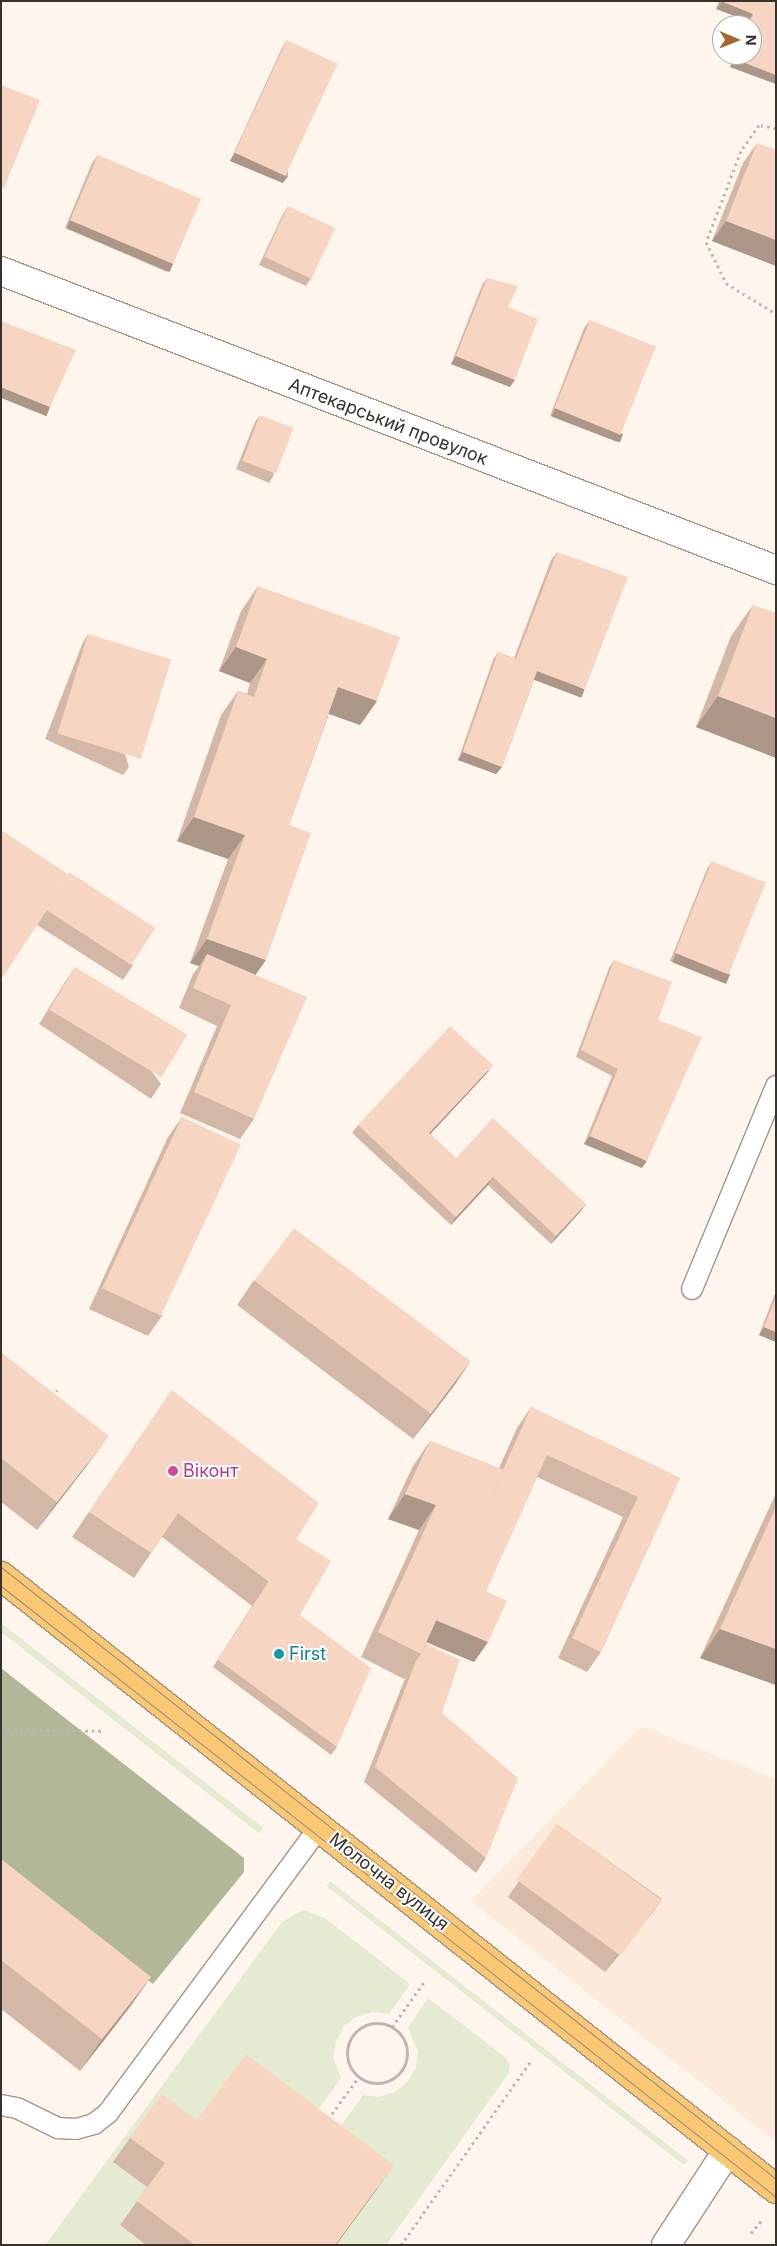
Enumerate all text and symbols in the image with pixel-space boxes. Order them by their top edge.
north arrow [712,15,762,65]
text: N [743,35,760,46]
street label: Аптекарський провулок [285,374,491,470]
place label: Віконт [183,1460,238,1482]
marker: Віконт [167,1465,179,1477]
place label: First [289,1643,326,1665]
marker: First [273,1648,285,1660]
street label: Молочна вулиця [325,1829,453,1935]

